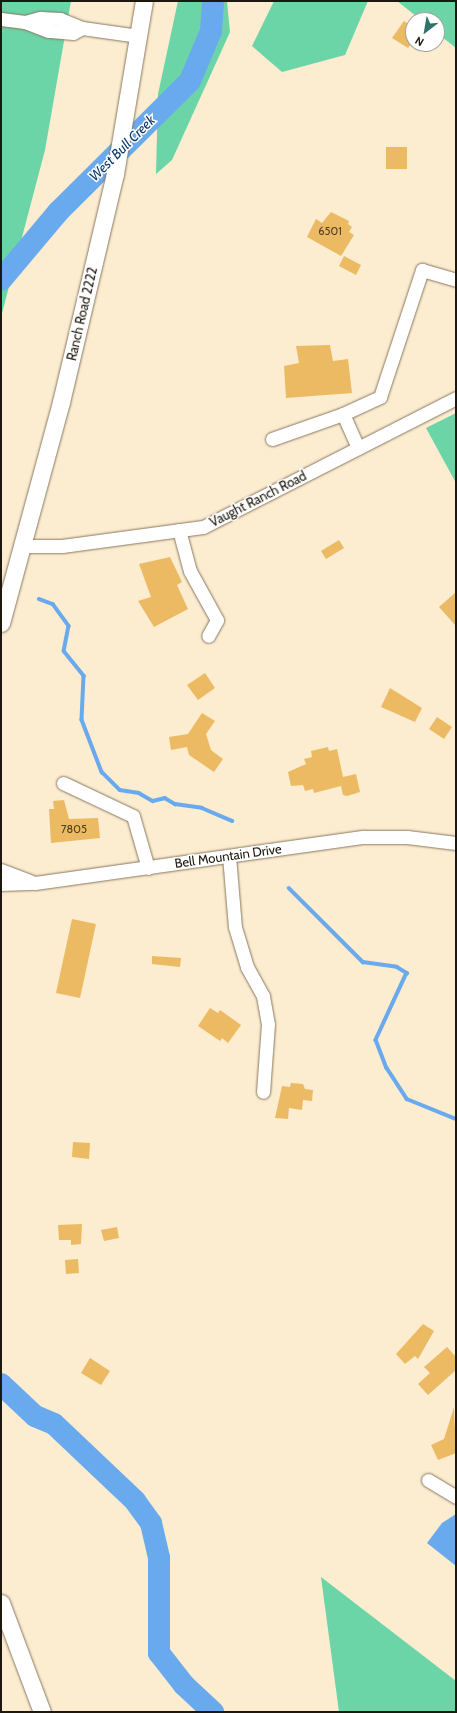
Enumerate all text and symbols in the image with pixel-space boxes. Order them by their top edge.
north arrow [405,12,445,52]
text: N [412,33,426,49]
water label: West Bull Creek [86,112,158,184]
house number: 6501 [318,224,342,238]
street label: Ranch Road 2222 [64,266,100,362]
street label: Vaught Ranch Road [207,468,309,530]
house number: 7805 [61,822,87,836]
street label: Bell Mountain Drive [174,841,282,871]

